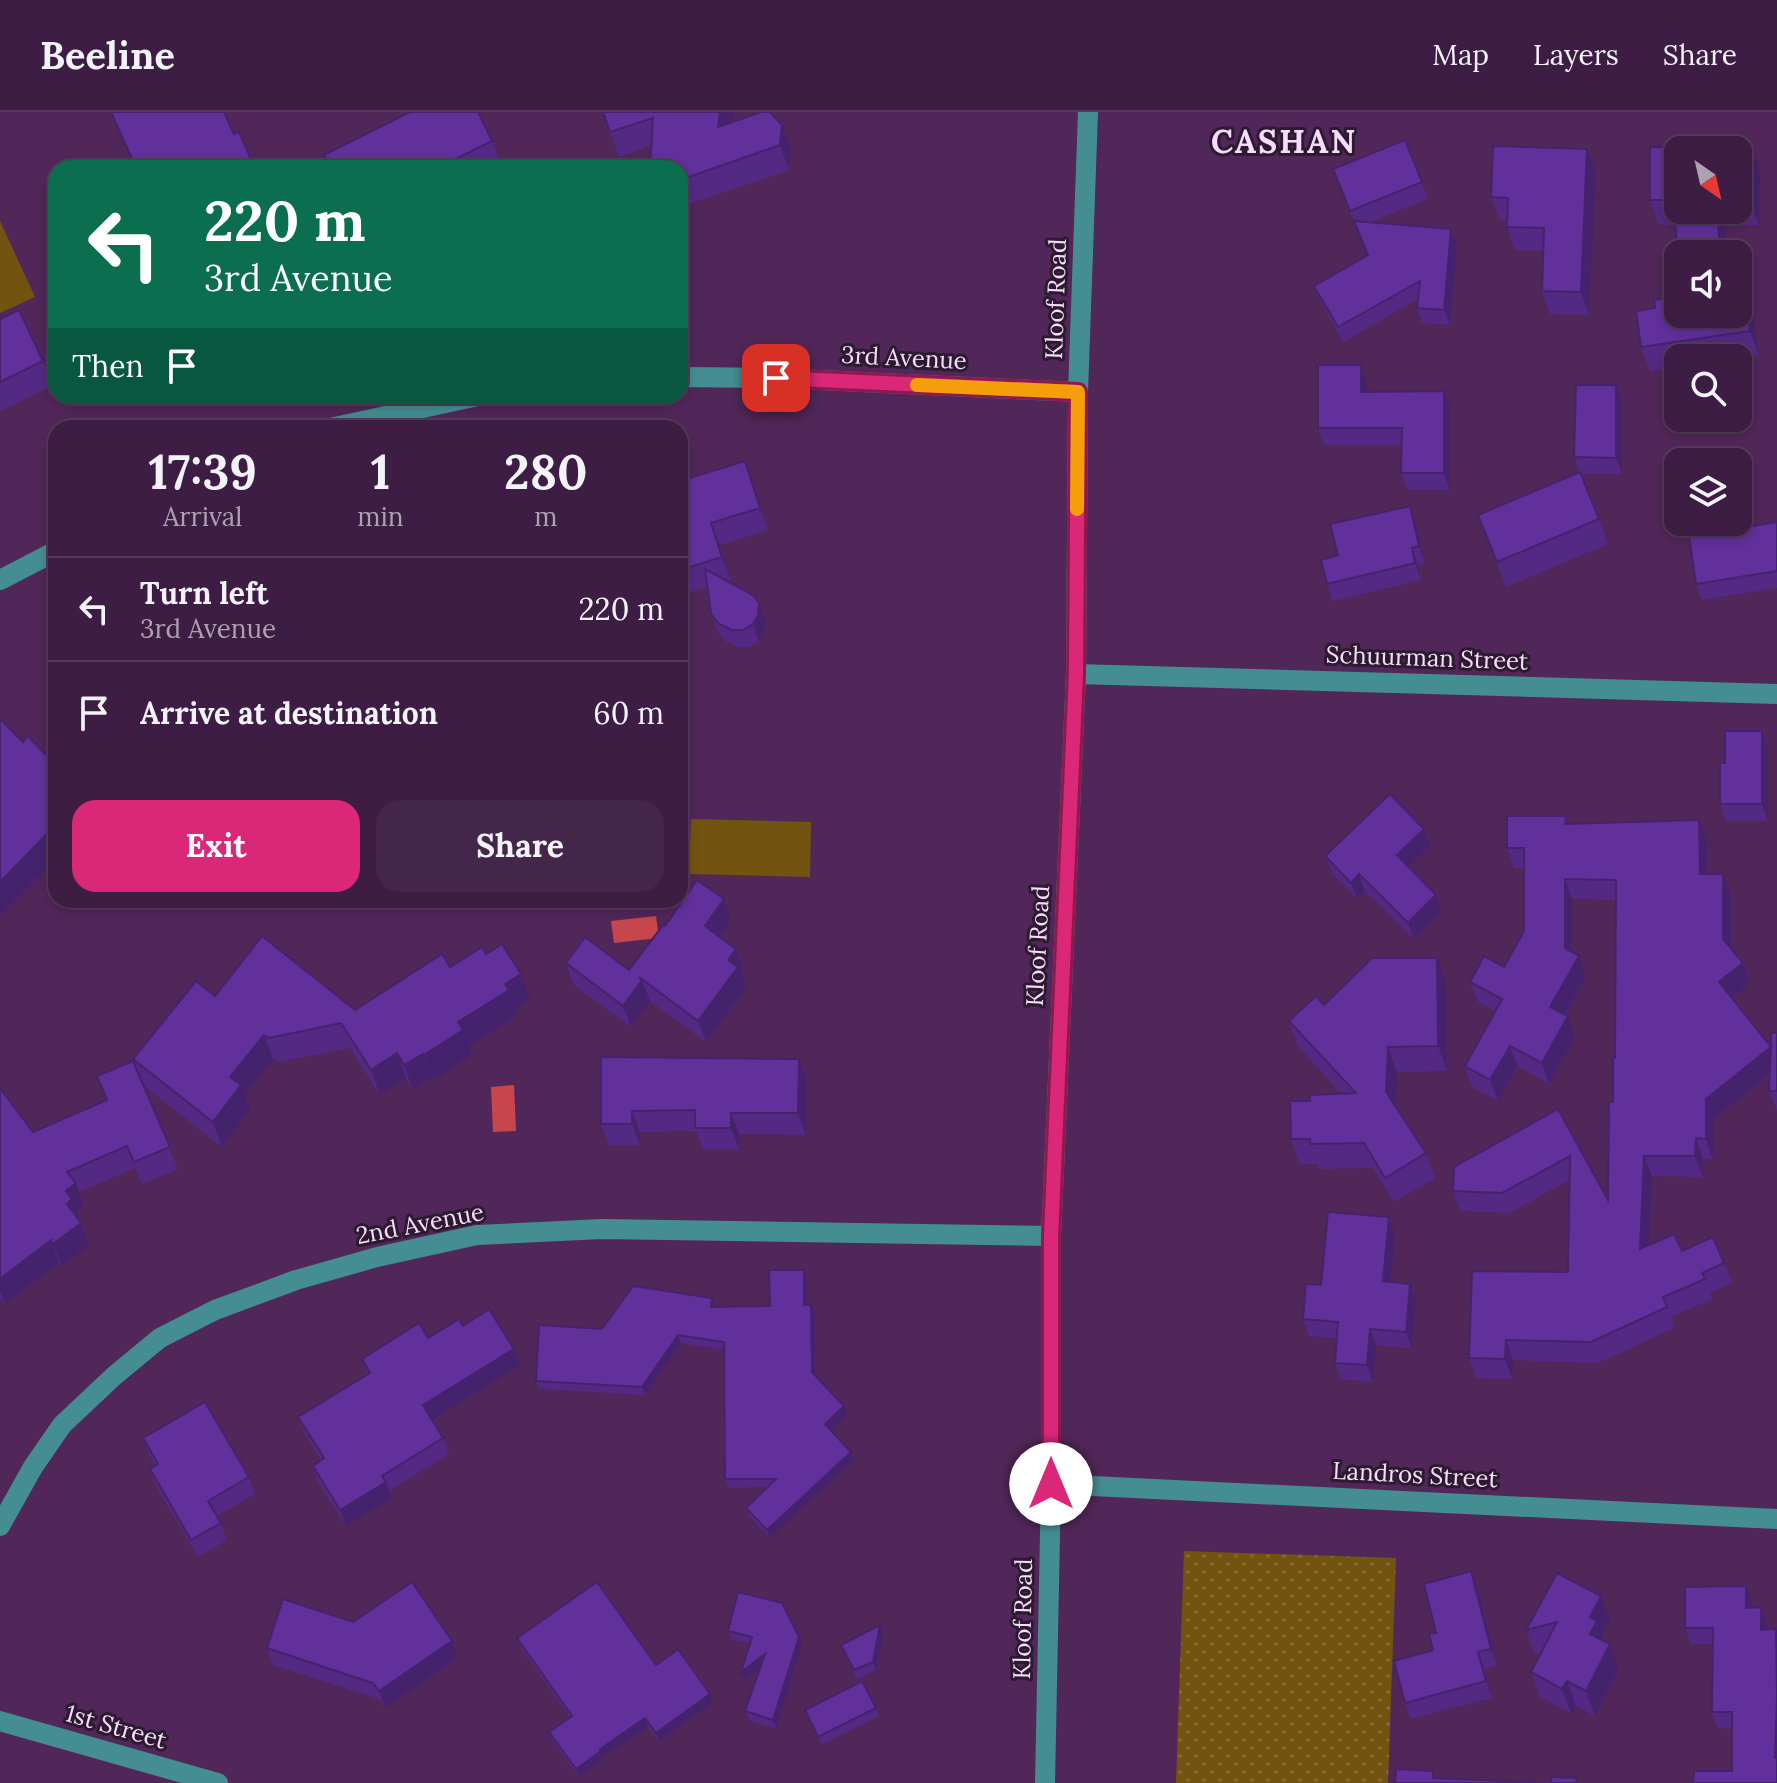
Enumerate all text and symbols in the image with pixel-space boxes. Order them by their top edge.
text: Beeline [40,31,175,79]
text: Map [1432,37,1489,73]
text: Layers [1533,37,1619,73]
text: Share [1663,37,1737,73]
district label: CASHAN [1211,121,1357,162]
north arrow [1664,136,1752,224]
map controls [1664,136,1752,536]
text: 220 m [204,185,366,256]
icon: left [72,192,176,296]
street label: Kloof Road [1038,238,1073,360]
button: sound [1664,240,1752,328]
text: 3rd Avenue [204,255,393,301]
street label: 3rd Avenue [840,339,968,376]
icon: arrive [160,344,204,388]
pin [742,344,810,412]
button: search [1664,344,1752,432]
text: Then [72,347,144,385]
icon: arrive [754,356,798,400]
text: 17:39 [148,441,257,502]
text: 1 [371,441,390,502]
text: 280 [504,441,588,502]
button: layers [1664,448,1752,536]
text: Arrival [163,500,242,533]
text: min [357,500,404,533]
text: m [534,500,557,533]
text: Turn left [140,574,268,612]
icon: left [72,587,116,631]
text: 220 m [578,590,664,628]
text: 3rd Avenue [140,612,276,645]
street label: Schuurman Street [1325,638,1529,677]
icon: arrive [72,691,116,735]
text: Arrive at destination [140,694,438,732]
text: 60 m [593,694,664,732]
button: Exit [72,800,360,892]
button: Share [376,800,664,892]
street label: Kloof Road [1019,885,1056,1007]
street label: 2nd Avenue [353,1196,486,1251]
position arrow [1009,1442,1093,1526]
street label: Landros Street [1332,1455,1499,1494]
street label: Kloof Road [1006,1558,1039,1680]
street label: 1st Street [62,1697,171,1756]

